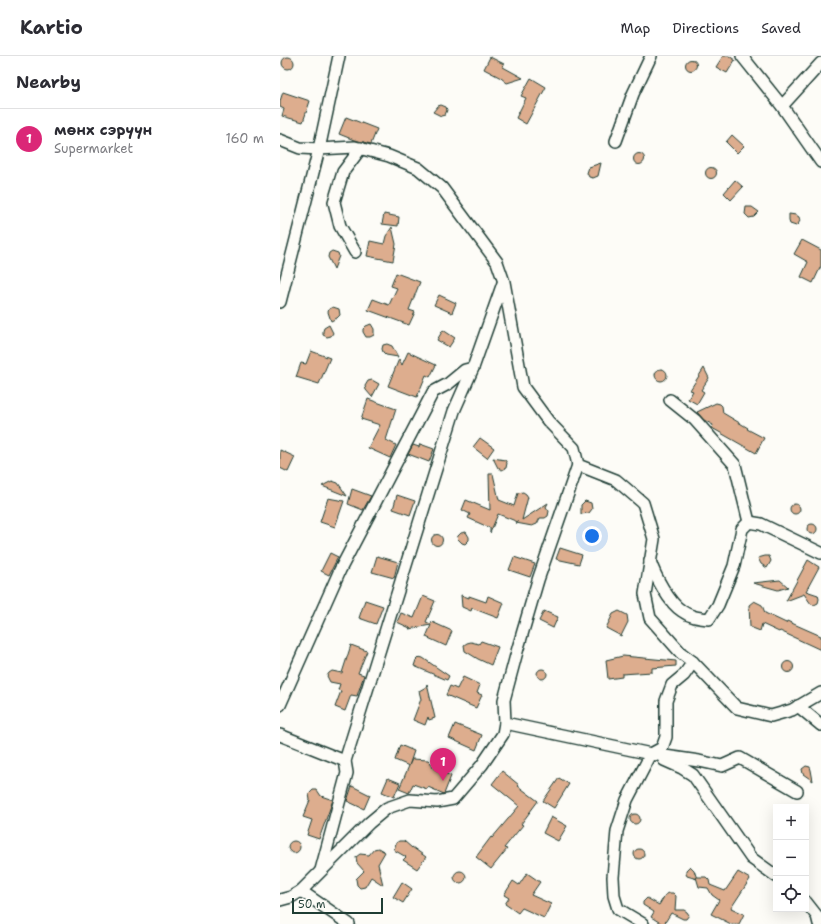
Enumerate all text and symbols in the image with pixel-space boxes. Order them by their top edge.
text: Kartio [20,15,83,40]
text: Map [621,19,651,37]
text: Directions [673,19,739,37]
text: Saved [761,19,801,37]
text: Nearby [16,71,81,93]
text: мөнх сэрүүн [54,120,152,140]
text: 1 [26,130,32,147]
text: 160 m [226,130,264,147]
text: Supermarket [54,140,133,157]
your location [582,526,602,546]
pin: 1 [430,748,456,781]
map controls [773,804,809,912]
button: + [773,804,809,840]
button: − [773,840,809,876]
button: locate [773,876,809,912]
scale bar [292,896,383,915]
text: 50 m [298,897,326,912]

